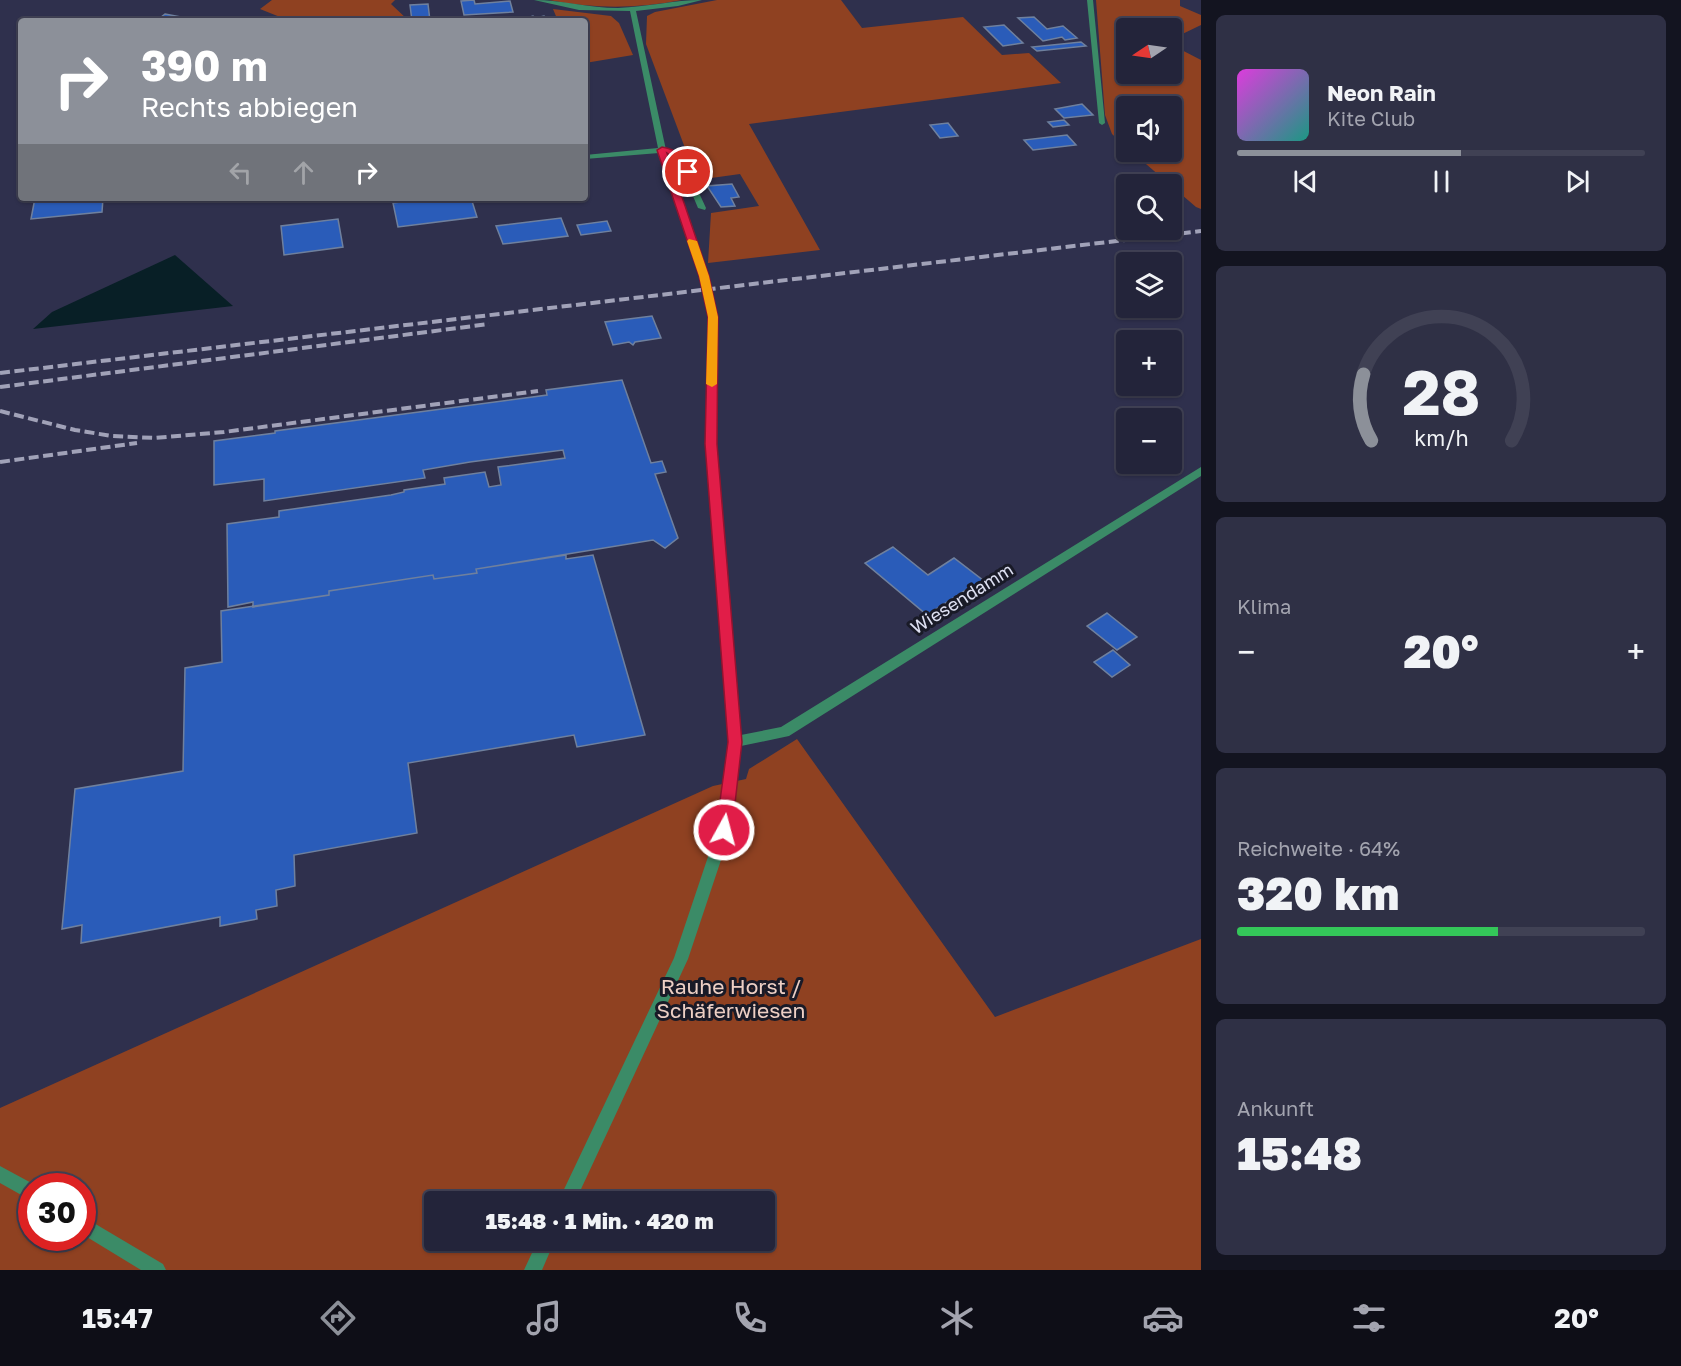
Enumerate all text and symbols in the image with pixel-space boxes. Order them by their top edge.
north arrow [1116,18,1182,84]
map controls [1116,18,1182,474]
text: 390 m [141,40,268,90]
icon: right [42,42,120,120]
text: Neon Rain [1327,79,1436,106]
text: Rechts abbiegen [141,91,358,123]
button: sound [1116,96,1182,162]
text: Kite Club [1327,106,1415,130]
pin [662,146,713,197]
icon: arrive [671,155,704,188]
icon: left [224,156,257,189]
icon: ahead [287,156,320,189]
icon: right [350,156,383,189]
icon: previous [1289,165,1322,198]
icon: pause [1425,165,1458,198]
icon: next [1561,165,1594,198]
button: search [1116,174,1182,240]
button: layers [1116,252,1182,318]
button: + [1116,330,1182,396]
text: 28 [1402,354,1480,429]
button: − [1116,408,1182,474]
text: km/h [1414,425,1468,451]
street label: Wiesendamm [906,558,1017,638]
text: Klima [1237,594,1291,618]
text: 20° [1403,624,1479,678]
text: − [1237,632,1255,671]
text: + [1627,632,1645,671]
position arrow [692,798,756,862]
text: Reichweite · 64% [1237,836,1400,860]
text: 320 km [1237,866,1399,920]
park label: Rauhe Horst / Schäferwiesen [657,973,805,1023]
text: Ankunft [1237,1096,1314,1120]
text: 15:48 [1237,1126,1362,1180]
speed limit sign: 30 [18,1173,96,1251]
text: 15:48 · 1 Min. · 420 m [485,1207,714,1234]
icon: directions [317,1297,359,1339]
icon: music [523,1297,565,1339]
icon: phone [729,1297,771,1339]
icon: climate [936,1297,978,1339]
icon: car [1142,1297,1184,1339]
icon: filters [1348,1297,1390,1339]
text: 15:47 [82,1302,153,1334]
text: 20° [1554,1302,1599,1334]

